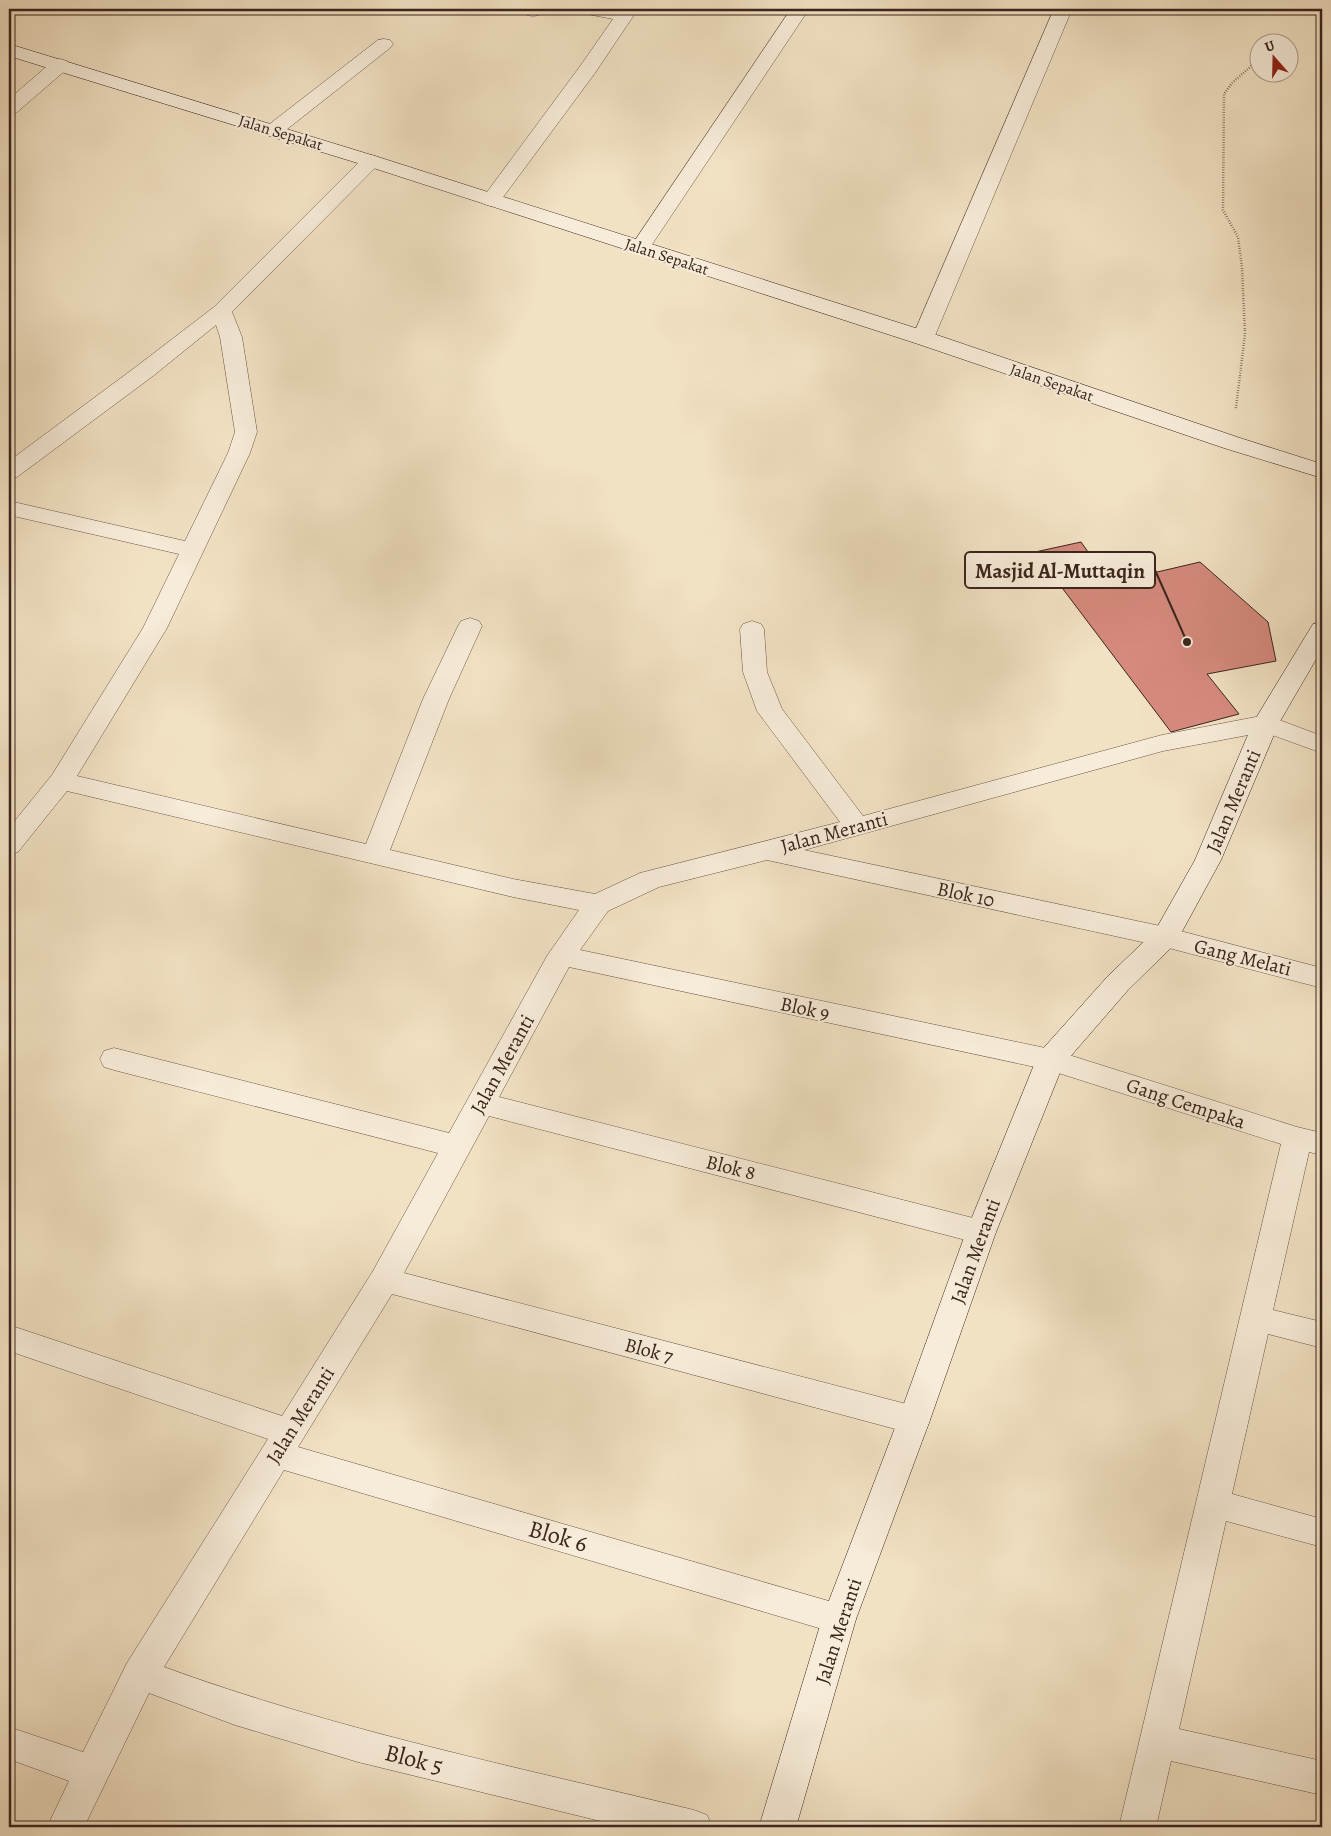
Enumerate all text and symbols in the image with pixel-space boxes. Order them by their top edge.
north arrow [1248,32,1298,82]
text: U [1262,36,1277,57]
street label: Jalan Sepakat [236,110,326,156]
street label: Jalan Sepakat [622,233,712,281]
street label: Jalan Sepakat [1007,358,1096,408]
callout: Masjid Al-Muttaqin [965,552,1155,588]
text: Masjid Al-Muttaqin [975,557,1145,585]
street label: Jalan Meranti [1200,745,1267,857]
street label: Jalan Meranti [778,805,891,860]
street label: Blok 10 [935,875,997,914]
street label: Gang Melati [1191,932,1294,983]
street label: Blok 9 [778,990,832,1027]
street label: Jalan Meranti [464,1010,541,1119]
street label: Gang Cempaka [1123,1071,1250,1136]
street label: Blok 8 [703,1148,759,1187]
street label: Jalan Meranti [944,1195,1007,1307]
street label: Blok 7 [622,1331,677,1370]
street label: Jalan Meranti [260,1362,341,1469]
street label: Blok 6 [525,1512,591,1560]
street label: Jalan Meranti [809,1575,868,1688]
street label: Blok 5 [381,1736,447,1782]

